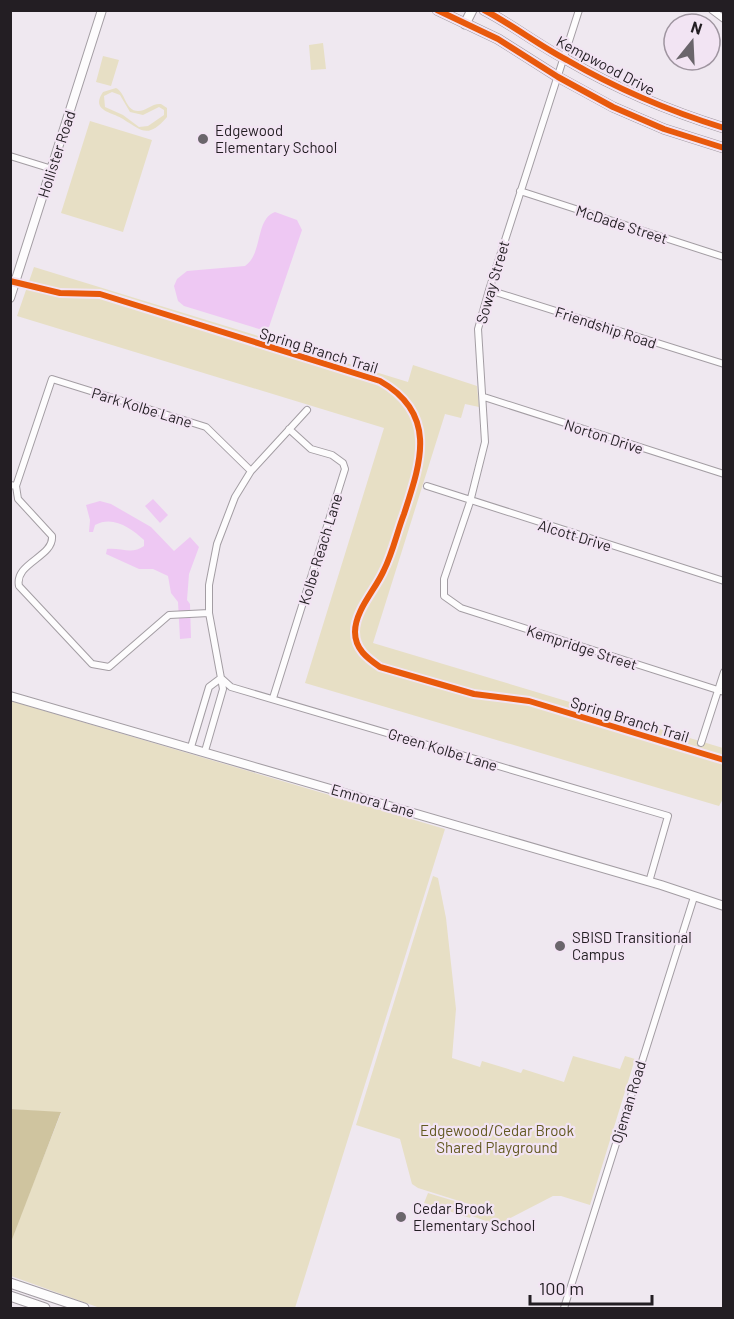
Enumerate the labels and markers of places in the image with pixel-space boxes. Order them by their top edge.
place label: Edgewood Elementary School [215,121,337,156]
marker: Edgewood Elementary School [196,132,210,146]
place label: SBISD Transitional Campus [572,928,692,963]
marker: SBISD Transitional Campus [553,939,567,953]
place label: Cedar Brook Elementary School [413,1199,535,1234]
marker: Cedar Brook Elementary School [394,1210,408,1224]

